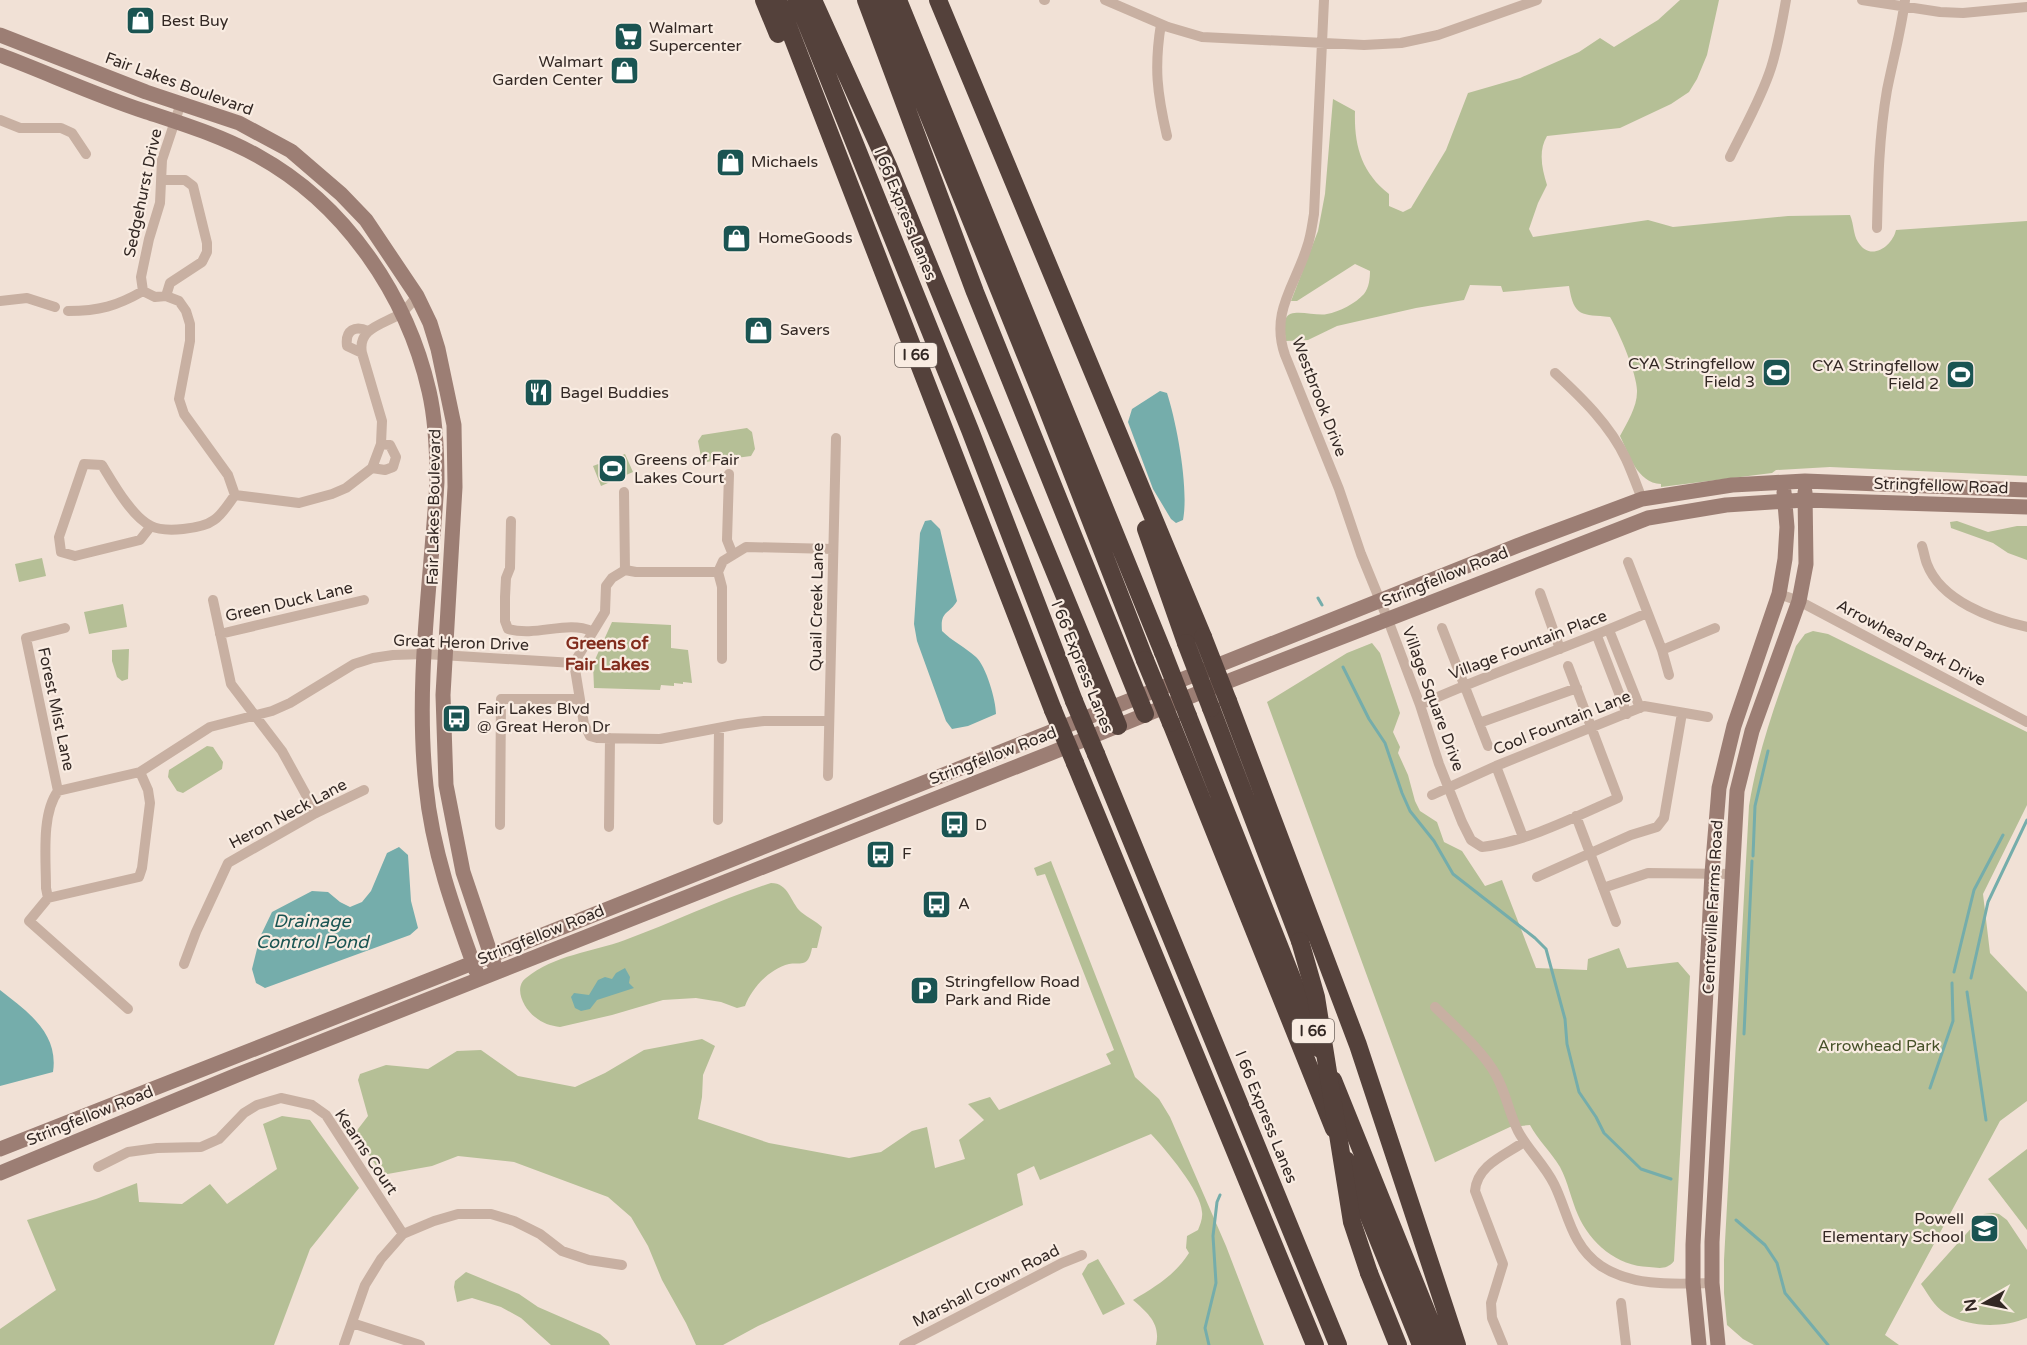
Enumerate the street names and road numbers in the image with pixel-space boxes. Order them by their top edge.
street label: Fair Lakes Boulevard [102,48,256,120]
street label: Sedgehurst Drive [120,127,166,259]
street label: I 66 Express Lanes [869,145,941,283]
street label: Westbrook Drive [1287,335,1351,459]
road number: I 66 [895,343,937,367]
street label: Fair Lakes Boulevard [423,429,445,585]
street label: Stringfellow Road [1873,474,2009,498]
street label: Stringfellow Road [1379,542,1511,612]
street label: Quail Creek Lane [806,543,828,671]
street label: Green Duck Lane [223,578,355,626]
street label: Arrowhead Park Drive [1833,595,1989,691]
street label: I 66 Express Lanes [1046,598,1118,736]
street label: Village Fountain Place [1446,606,1610,684]
street label: Village Square Drive [1398,624,1468,774]
street label: Great Heron Drive [393,631,529,655]
street label: Forest Mist Lane [33,645,79,773]
street label: Cool Fountain Lane [1490,686,1634,760]
street label: Stringfellow Road [926,722,1060,790]
street label: Heron Neck Lane [226,775,350,853]
street label: Centreville Farms Road [1698,819,1728,995]
street label: Stringfellow Road [475,900,607,970]
road number: I 66 [1292,1019,1334,1043]
street label: I 66 Express Lanes [1230,1048,1302,1186]
street label: Stringfellow Road [24,1081,156,1151]
street label: Kearns Court [330,1105,402,1199]
street label: Marshall Crown Road [909,1240,1063,1332]

